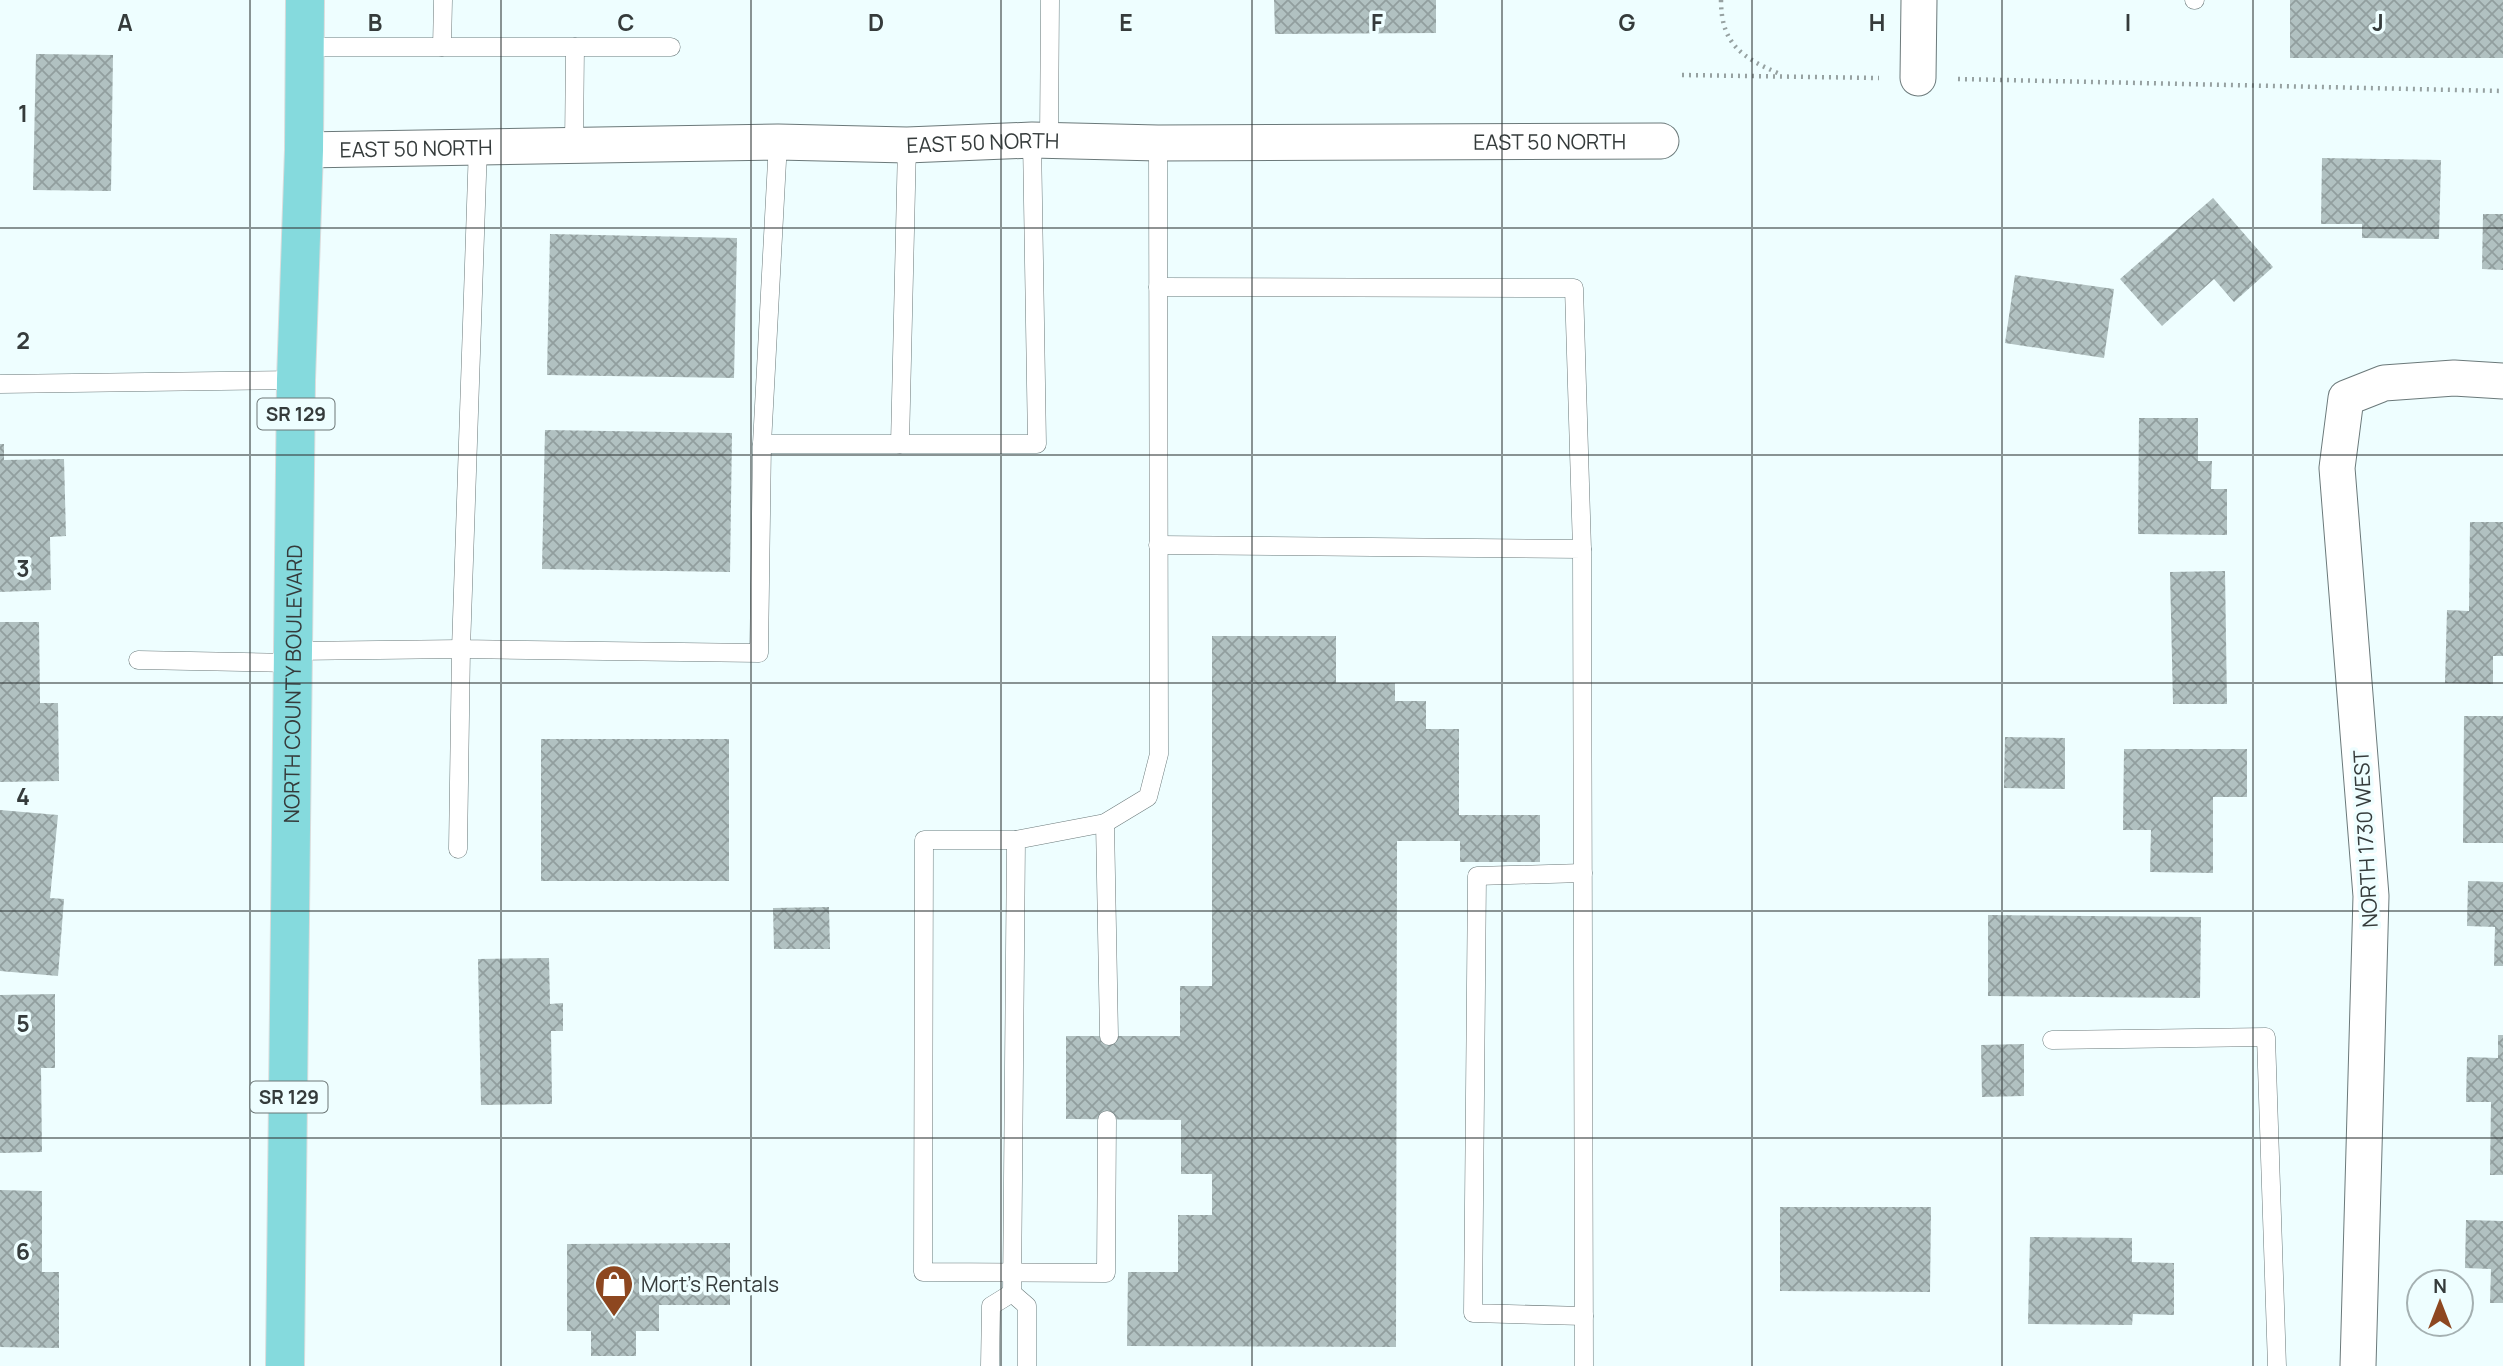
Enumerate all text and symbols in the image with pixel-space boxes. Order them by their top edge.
text: A [117,6,133,38]
text: B [368,6,382,38]
text: C [618,6,635,38]
text: D [868,6,884,38]
text: E [1119,6,1133,38]
text: F [1371,6,1383,38]
text: G [1619,6,1636,38]
text: H [1869,6,1885,38]
text: I [2125,6,2131,38]
text: J [2372,6,2384,38]
text: 1 [18,97,28,129]
street label: EAST 50 NORTH [906,126,1060,159]
street label: EAST 50 NORTH [1473,127,1626,156]
street label: EAST 50 NORTH [339,133,493,163]
text: 2 [16,324,30,356]
road number: SR 129 [258,398,334,430]
street label: NORTH COUNTY BOULEVARD [277,544,308,824]
text: 3 [16,552,30,584]
street label: NORTH 1730 WEST [2346,749,2384,929]
text: 4 [16,780,30,812]
text: 5 [16,1007,30,1039]
road number: SR 129 [250,1082,328,1112]
text: 6 [16,1235,30,1267]
shop icon: Mort’s Rentals [593,1263,635,1318]
north arrow [2405,1268,2475,1338]
place label: Mort’s Rentals [641,1270,779,1298]
text: N [2433,1273,2447,1299]

